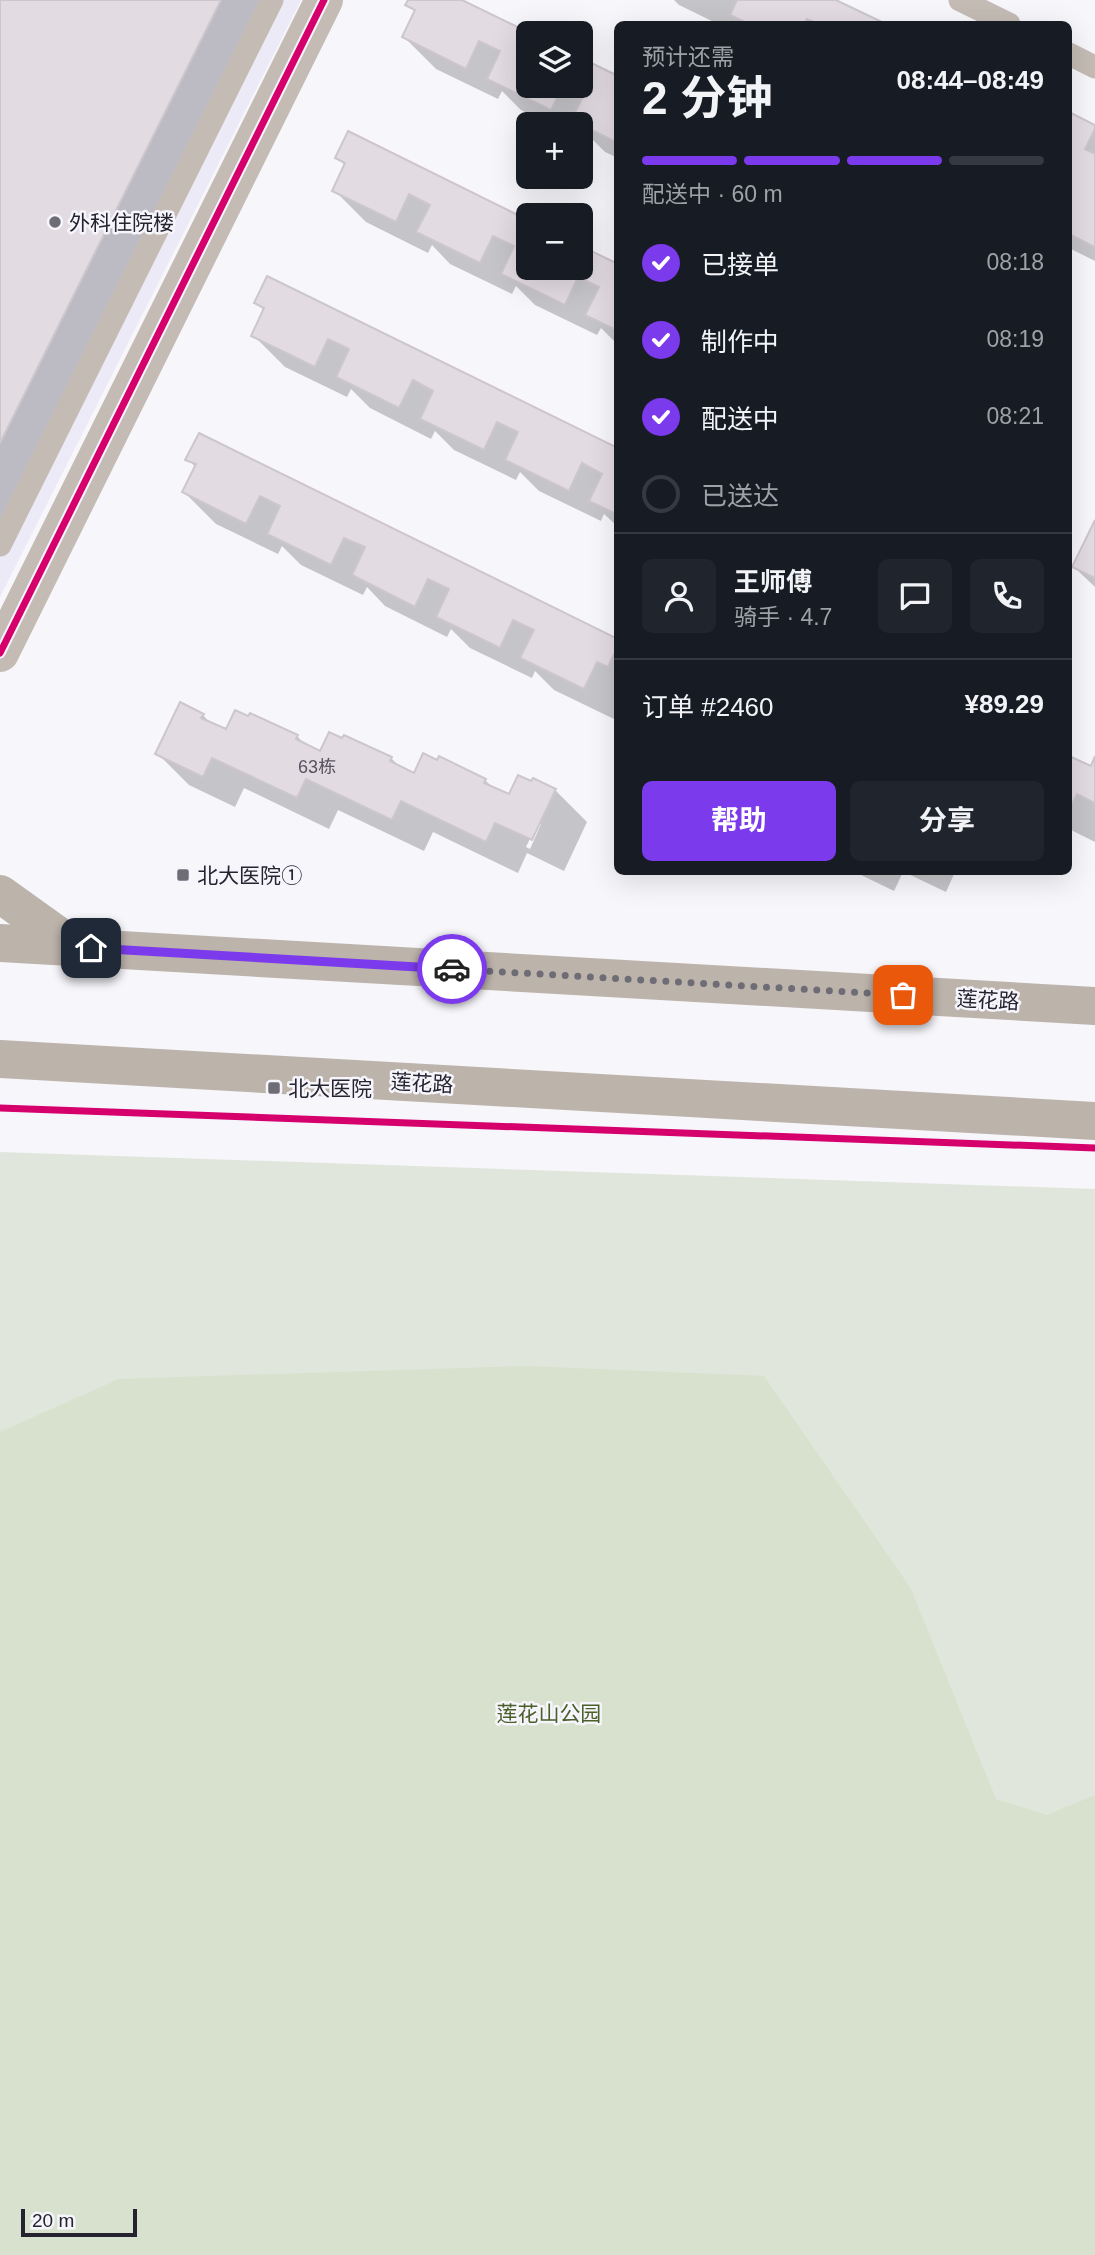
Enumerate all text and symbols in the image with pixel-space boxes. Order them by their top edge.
map controls [516,21,593,280]
button: layers [516,21,593,98]
text: 预计还需 [642,44,734,70]
text: 08:44–08:49 [897,65,1044,95]
text: 2 分钟 [642,72,772,124]
button: + [516,112,593,189]
text: 配送中 · 60 m [642,181,783,207]
button: − [516,203,593,280]
place label: 外科住院楼 [69,211,174,234]
marker: 外科住院楼 [47,214,63,230]
icon: check [642,244,680,282]
text: 08:18 [986,249,1044,275]
text: 已接单 [701,250,779,280]
icon: check [642,321,680,359]
text: 08:19 [986,326,1044,352]
text: 制作中 [701,327,779,357]
icon: check [642,398,680,436]
text: 08:21 [986,403,1044,429]
text: 配送中 [701,404,779,434]
text: 已送达 [701,481,779,511]
button: person [642,559,716,633]
button: chat [878,559,952,633]
button: phone [970,559,1044,633]
text: 王师傅 [734,567,812,597]
text: 骑手 · 4.7 [734,604,832,630]
text: ¥89.29 [964,689,1044,719]
text: 订单 #2460 [642,692,774,722]
house number: 63栋 [298,757,336,777]
button: 帮助 [642,781,836,861]
button: 分享 [850,781,1044,861]
place label: 北大医院① [197,864,302,887]
marker: 北大医院① [175,867,191,883]
pin [61,918,121,978]
icon: home [72,929,110,967]
courier [417,934,487,1004]
icon: car [433,950,471,988]
pin [873,965,933,1025]
icon: bag [884,976,922,1014]
street label: 莲花路 [956,987,1020,1013]
street label: 莲花路 [390,1070,454,1096]
place label: 北大医院 [288,1077,372,1100]
marker: 北大医院 [266,1080,282,1096]
park label: 莲花山公园 [497,1702,602,1725]
scale bar [21,2206,136,2238]
text: 20 m [32,2210,74,2231]

